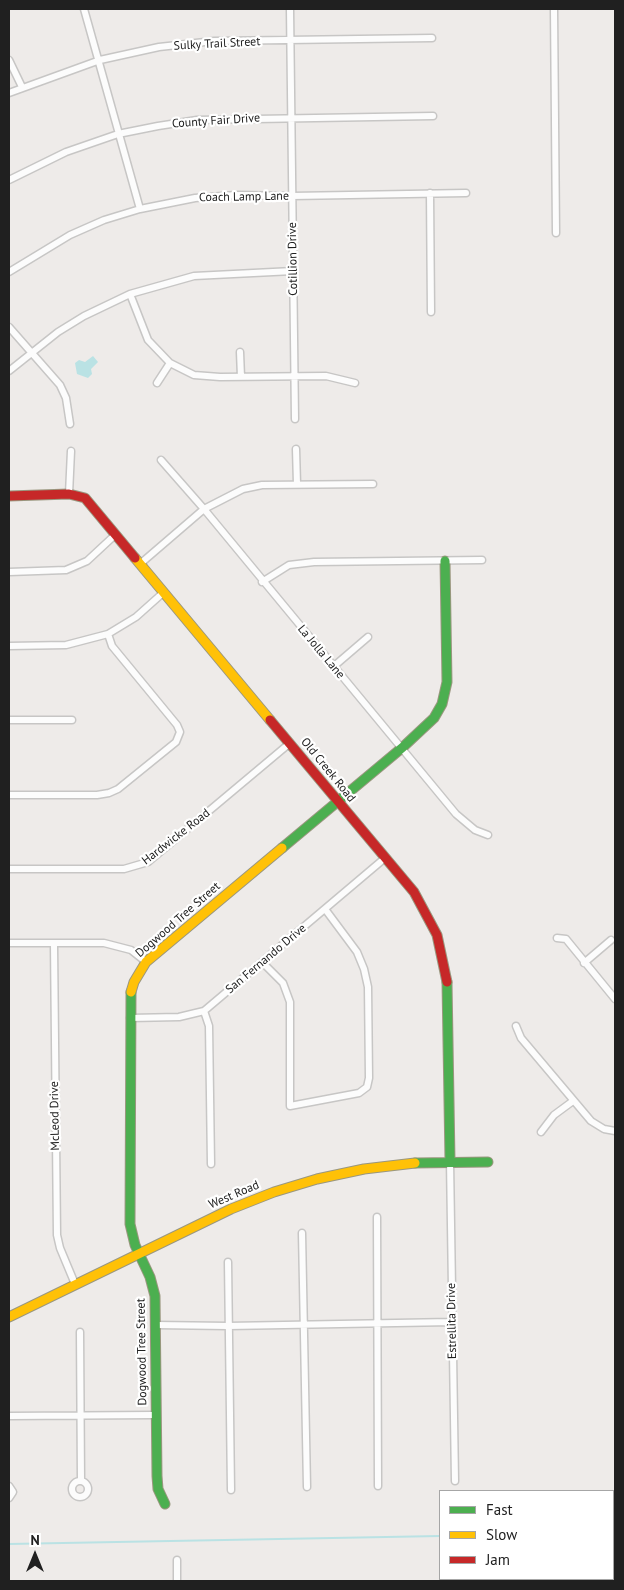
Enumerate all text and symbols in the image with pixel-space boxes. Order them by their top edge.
street label: Sulky Trail Street [173,35,261,53]
street label: County Fair Drive [171,111,261,131]
street label: Coach Lamp Lane [199,189,289,205]
street label: Cotillion Drive [285,222,301,296]
street label: La Jolla Lane [294,622,348,682]
street label: Old Creek Road [298,735,358,805]
street label: Hardwicke Road [139,806,213,868]
street label: Dogwood Tree Street [133,879,223,961]
street label: San Fernando Drive [223,921,309,997]
street label: McLeod Drive [47,1081,63,1151]
street label: West Road [207,1178,261,1212]
street label: Estrellita Drive [444,1283,460,1359]
street label: Dogwood Tree Street [134,1298,150,1406]
legend [439,1490,614,1580]
text: Fast [486,1500,513,1519]
text: Slow [486,1525,517,1544]
north arrow [10,1530,60,1580]
text: N [30,1531,40,1549]
text: Jam [486,1550,510,1569]

